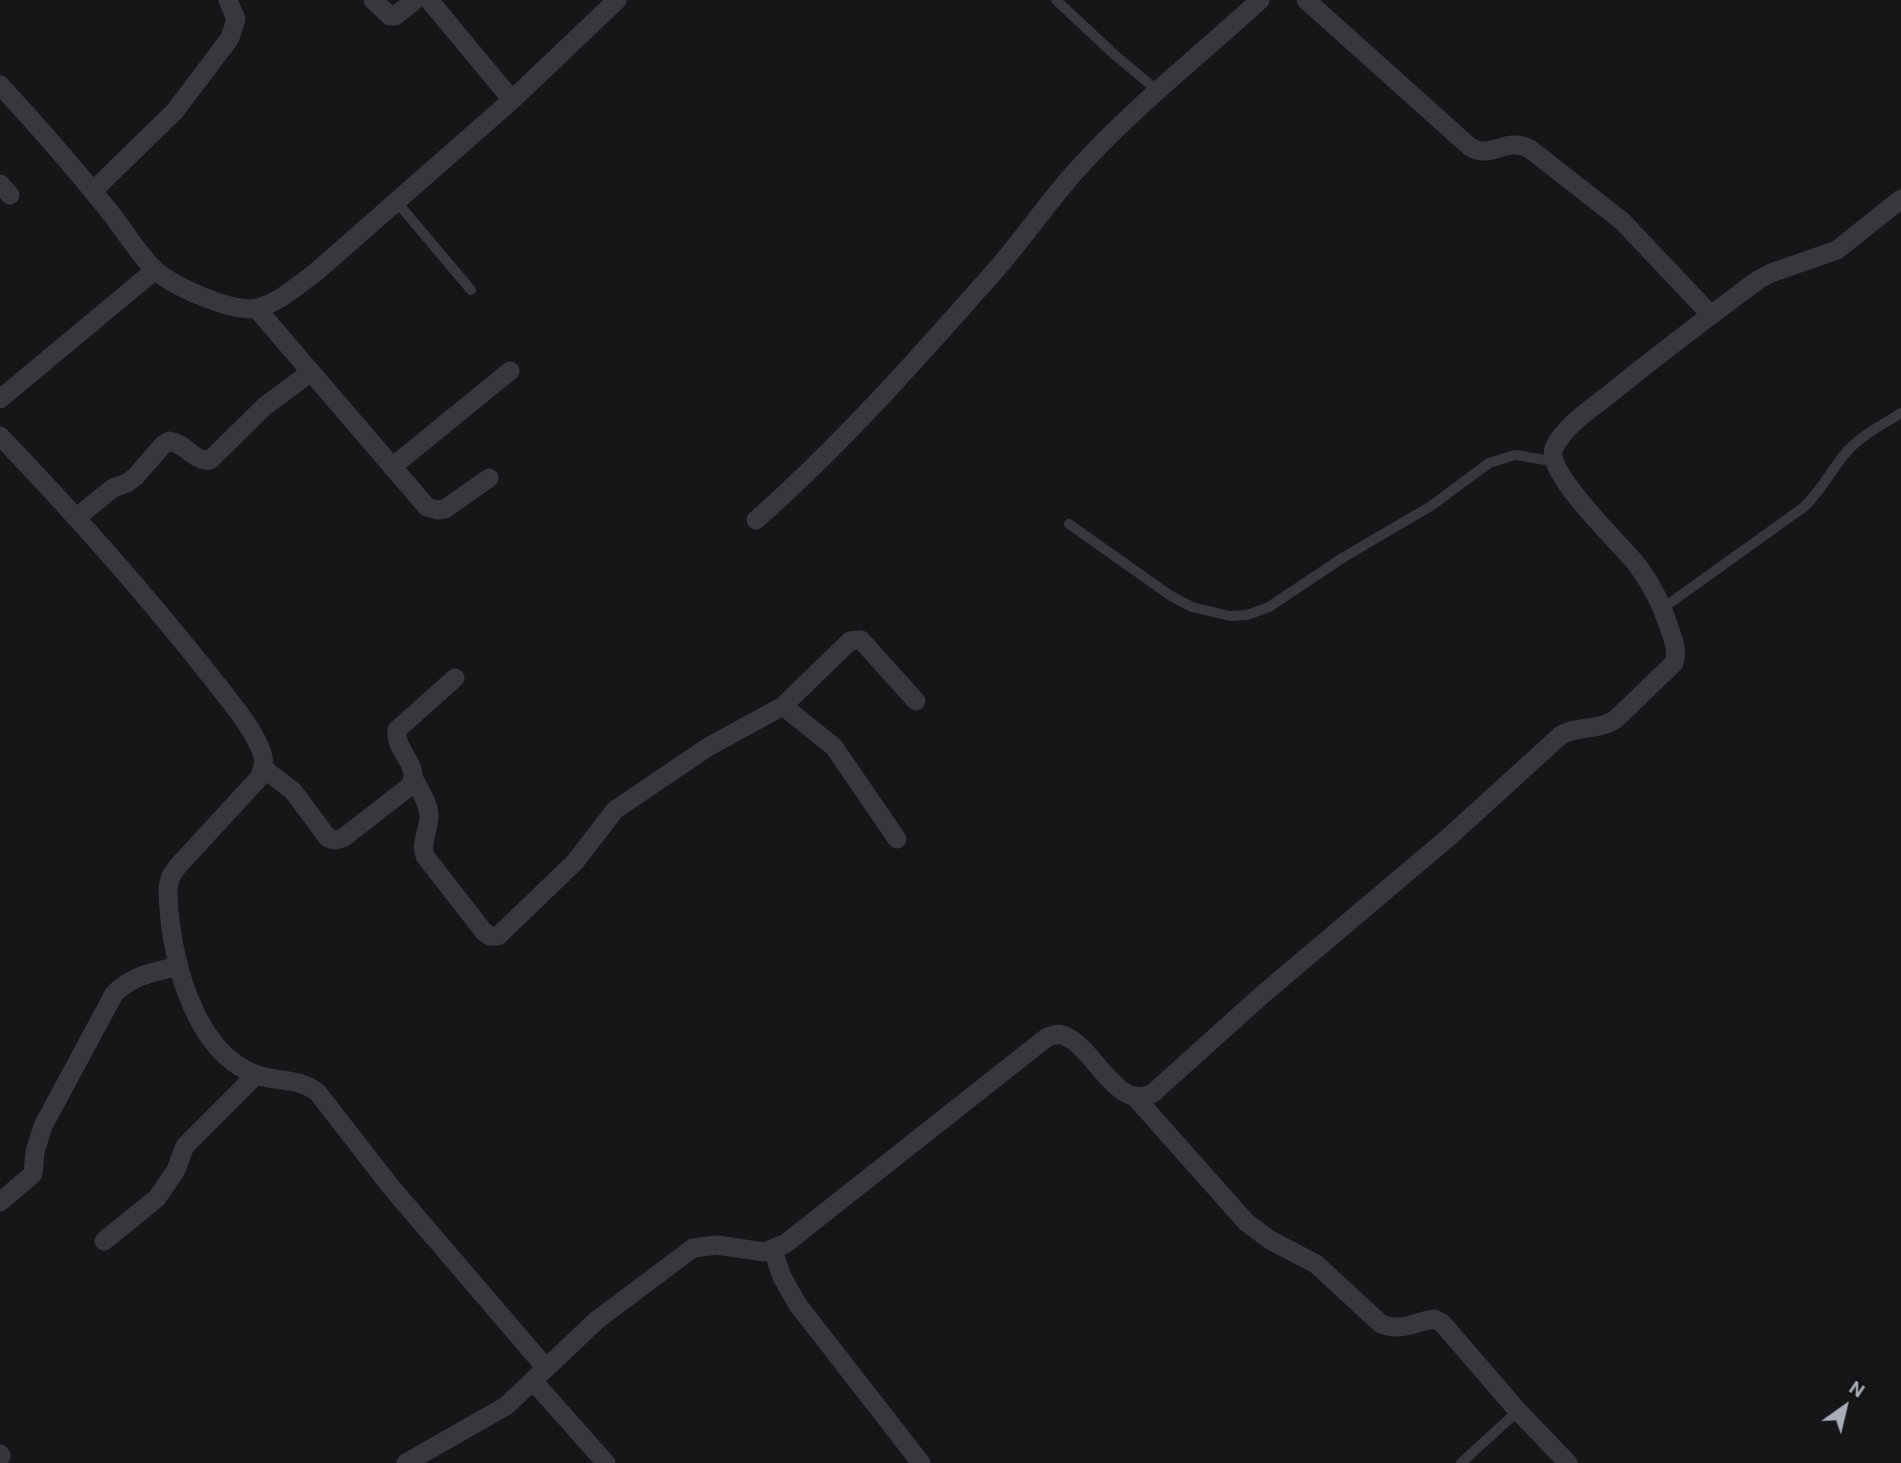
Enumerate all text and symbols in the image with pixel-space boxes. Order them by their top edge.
north arrow [1810,1372,1880,1442]
text: N [1845,1376,1869,1402]

